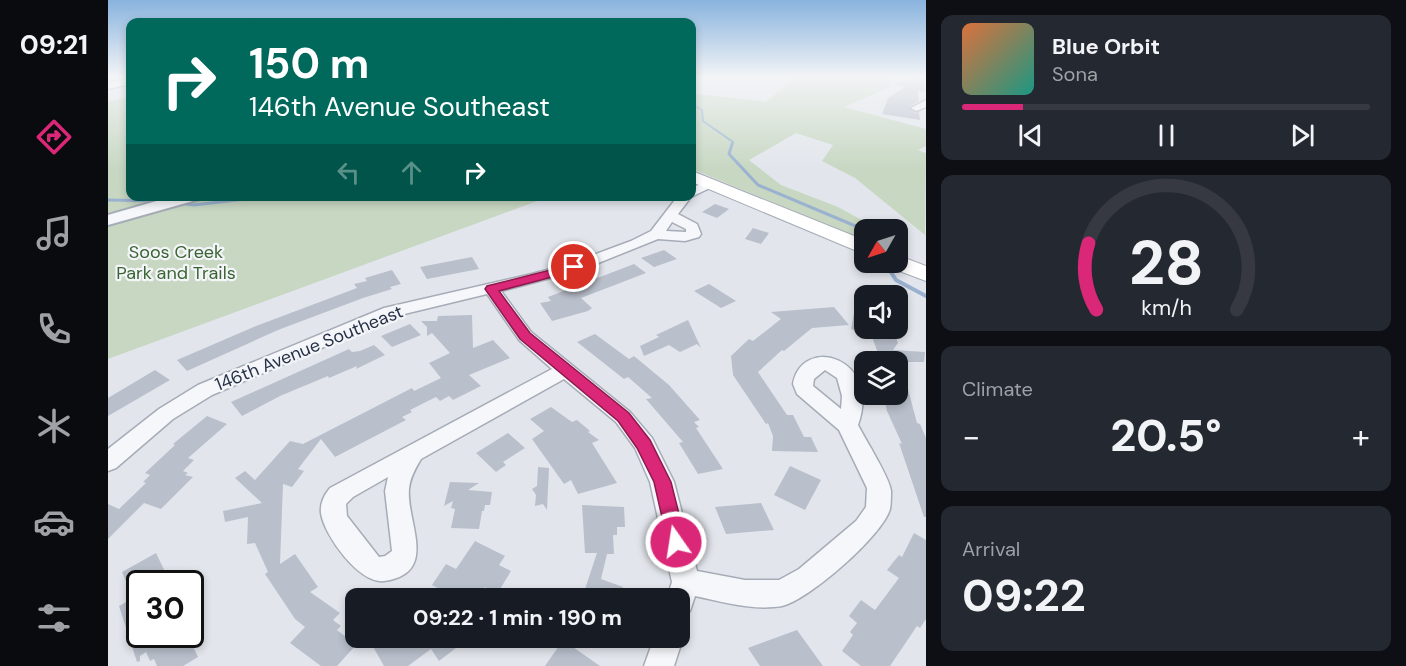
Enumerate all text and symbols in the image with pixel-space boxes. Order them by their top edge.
text: 09:21 [20,27,88,62]
text: Blue Orbit [1052,32,1160,61]
text: 150 m [249,36,369,91]
icon: right [150,42,228,120]
text: Sona [1052,61,1098,87]
text: 146th Avenue Southeast [249,89,550,124]
icon: directions [33,116,75,158]
icon: previous [1014,119,1047,152]
icon: pause [1150,119,1183,152]
icon: next [1286,119,1319,152]
icon: left [332,156,365,189]
icon: ahead [395,156,428,189]
icon: right [458,156,491,189]
icon: music [33,212,75,254]
north arrow [854,219,908,273]
map controls [854,219,908,405]
text: 28 [1128,222,1204,303]
park label: Soos Creek Park and Trails [116,240,236,285]
pin [548,241,599,292]
icon: arrive [557,250,590,283]
button: sound [854,285,908,339]
text: km/h [1141,294,1191,322]
street label: 146th Avenue Southeast [212,299,406,397]
icon: phone [33,308,75,350]
button: layers [854,351,908,405]
text: Climate [962,376,1033,402]
icon: climate [33,405,75,447]
text: 20.5° [1110,406,1222,465]
text: − [962,415,980,458]
text: + [1352,415,1370,458]
icon: car [33,501,75,543]
position arrow [644,510,708,574]
text: Arrival [962,536,1020,562]
text: 09:22 [962,566,1086,625]
speed limit sign: 30 [126,570,204,648]
icon: filters [33,597,75,639]
text: 09:22 · 1 min · 190 m [413,603,622,632]

